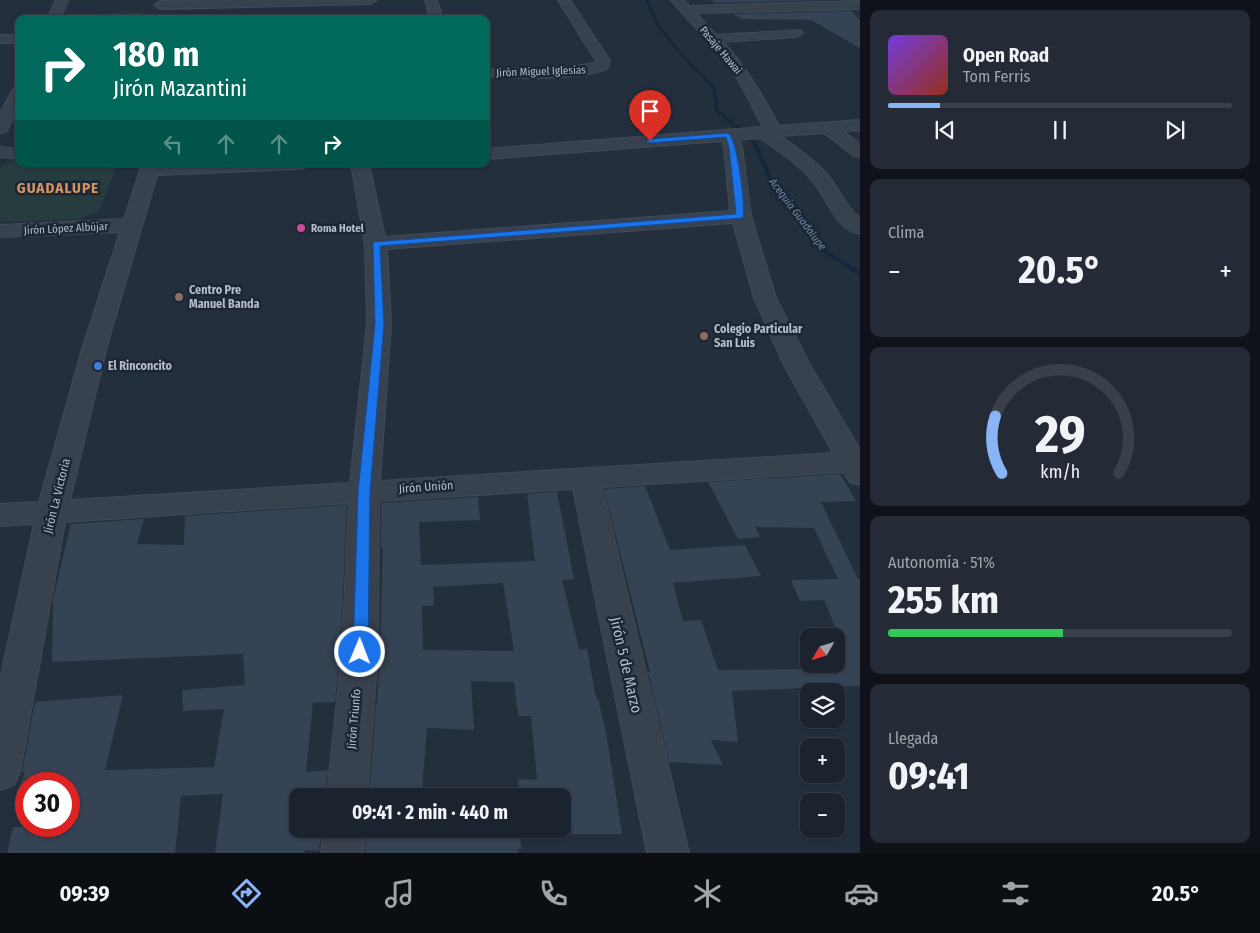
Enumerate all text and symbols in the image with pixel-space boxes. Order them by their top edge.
street label: Pasaje Hawai [697,24,745,77]
text: 180 m [113,33,199,75]
icon: right [30,35,95,100]
text: Open Road [963,44,1049,67]
street label: Jirón Miguel Iglesias [496,63,586,80]
text: Tom Ferris [963,67,1030,86]
text: Jirón Mazantini [113,75,247,102]
pin [629,90,671,141]
icon: arrive [636,97,664,125]
icon: previous [931,116,959,144]
icon: pause [1046,116,1074,144]
icon: next [1161,116,1189,144]
icon: left [159,130,187,158]
icon: ahead [212,130,240,158]
icon: ahead [265,130,293,158]
icon: right [318,130,346,158]
water label: Acequia Guadalupe [766,175,829,253]
district label: GUADALUPE [17,179,99,197]
street label: Jirón López Albújar [24,220,109,237]
marker: Roma Hotel [295,222,307,234]
place label: Roma Hotel [311,222,365,235]
text: Clima [888,223,924,242]
text: 20.5° [1018,247,1102,293]
text: − [888,255,901,288]
text: + [1219,255,1232,288]
place label: Centro Pre Manuel Banda [189,283,259,311]
marker: Centro Pre Manuel Banda [173,291,185,303]
place label: Colegio Particular San Luis [714,322,803,350]
marker: Colegio Particular San Luis [698,330,710,342]
place label: El Rinconcito [108,359,173,373]
marker: El Rinconcito [92,360,104,372]
text: 29 [1034,403,1085,466]
street label: Jirón La Victoria [41,457,73,535]
text: km/h [1040,461,1080,483]
street label: Jirón Unión [398,478,454,496]
text: Autonomía · 51% [888,553,995,572]
text: 255 km [888,577,999,623]
street label: Jirón 5 de Marzo [606,615,646,715]
position arrow [333,625,385,677]
north arrow [800,628,845,672]
map controls [800,628,845,838]
button: layers [800,683,845,728]
street label: Jirón Triunfo [344,688,364,750]
text: Llegada [888,729,938,748]
button: + [800,738,845,783]
text: 09:41 [888,753,970,799]
speed limit sign: 30 [15,772,80,837]
button: − [800,793,845,838]
text: 09:41 · 2 min · 440 m [352,801,508,824]
icon: directions [229,876,264,911]
icon: music [382,876,417,911]
icon: phone [536,876,571,911]
icon: climate [690,876,725,911]
icon: car [844,876,879,911]
icon: filters [998,876,1033,911]
text: 09:39 [59,880,110,907]
text: 20.5° [1152,880,1200,907]

